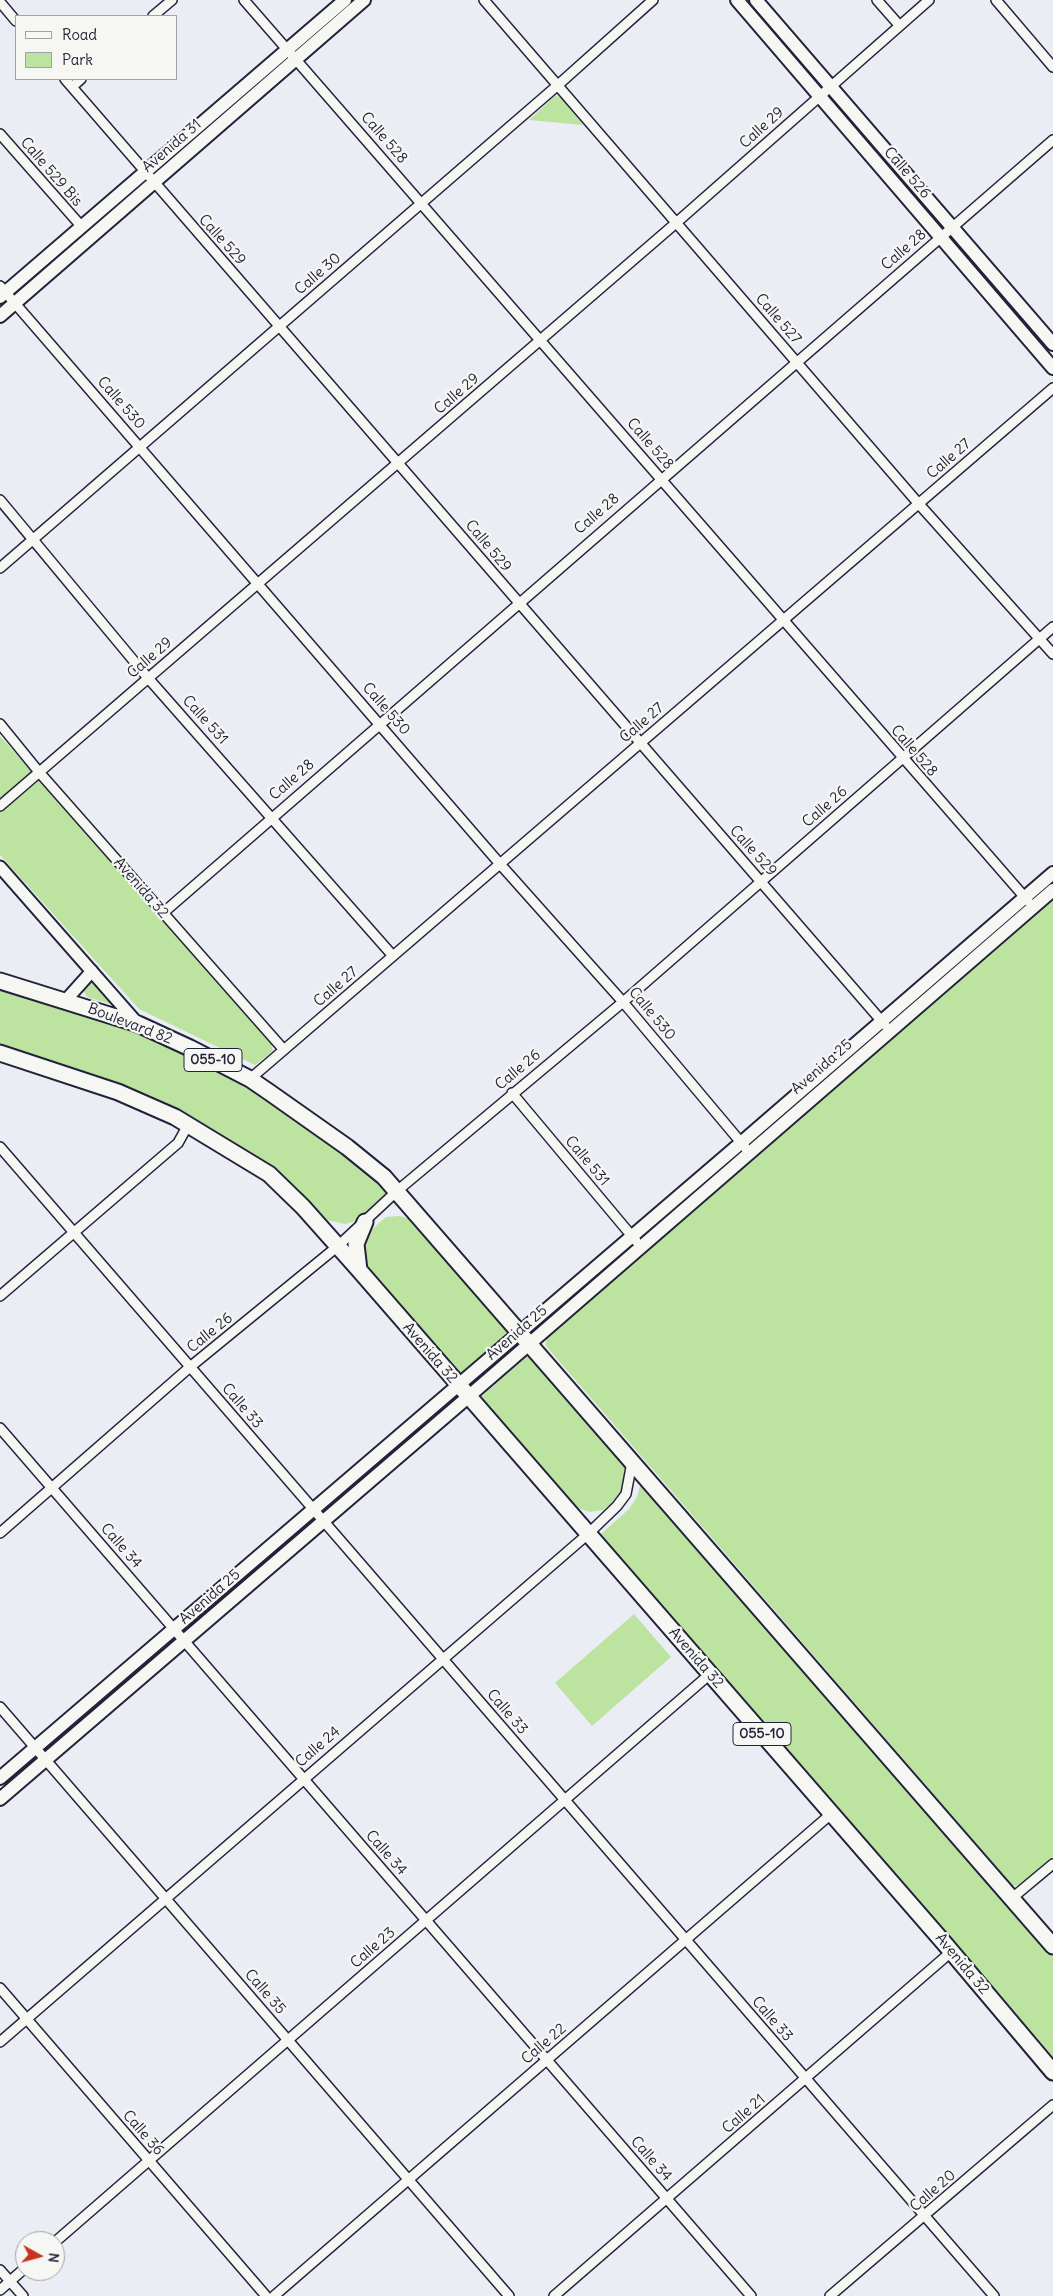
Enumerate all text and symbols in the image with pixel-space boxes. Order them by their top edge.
legend [15,15,178,80]
text: Road [62,25,97,44]
text: Park [62,50,93,69]
street label: Calle 29 [736,103,788,153]
street label: Calle 528 [357,109,411,167]
street label: Avenida 31 [139,116,205,176]
street label: Calle 529 Bis [16,134,86,210]
street label: Calle 526 [880,144,934,202]
street label: Calle 529 [195,211,249,269]
street label: Calle 28 [878,226,930,274]
street label: Calle 30 [291,249,345,299]
street label: Calle 527 [751,290,805,348]
street label: Calle 29 [431,370,483,418]
street label: Calle 530 [93,373,149,433]
street label: Calle 528 [623,415,677,473]
street label: Calle 27 [923,435,975,483]
street label: Calle 28 [571,490,623,538]
street label: Calle 529 [461,516,515,576]
street label: Calle 29 [124,634,176,682]
street label: Calle 530 [358,679,414,739]
street label: Calle 531 [178,692,232,748]
street label: Calle 27 [616,699,668,747]
street label: Calle 528 [887,722,941,780]
street label: Calle 28 [266,756,318,804]
street label: Calle 26 [799,783,851,831]
street label: Calle 529 [726,822,780,880]
street label: Avenida 32 [110,854,172,922]
street label: Calle 27 [310,963,362,1011]
street label: Calle 530 [625,984,679,1044]
street label: Boulevard 82 [85,1000,175,1048]
street label: Avenida 25 [788,1036,856,1098]
street label: Calle 26 [492,1046,544,1094]
road number: 055-10 [184,1048,242,1072]
street label: Calle 531 [561,1132,613,1190]
street label: Avenida 25 [483,1302,551,1364]
street label: Calle 26 [184,1309,236,1357]
street label: Avenida 32 [399,1319,461,1387]
street label: Calle 33 [218,1380,266,1432]
street label: Calle 34 [97,1520,145,1572]
street label: Avenida 25 [176,1566,244,1628]
street label: Avenida 32 [665,1624,727,1692]
street label: Calle 33 [483,1686,531,1738]
road number: 055-10 [733,1722,791,1746]
street label: Calle 24 [292,1723,344,1771]
street label: Calle 34 [362,1827,410,1879]
street label: Calle 23 [347,1924,399,1972]
street label: Avenida 32 [931,1930,993,1998]
street label: Calle 35 [241,1966,289,2018]
street label: Calle 33 [748,1993,796,2045]
street label: Calle 22 [518,2020,570,2068]
street label: Calle 21 [719,2091,769,2137]
street label: Calle 36 [119,2107,167,2159]
street label: Calle 34 [627,2133,675,2185]
street label: Calle 20 [906,2166,960,2216]
north arrow [15,2231,65,2281]
text: N [44,2252,63,2264]

